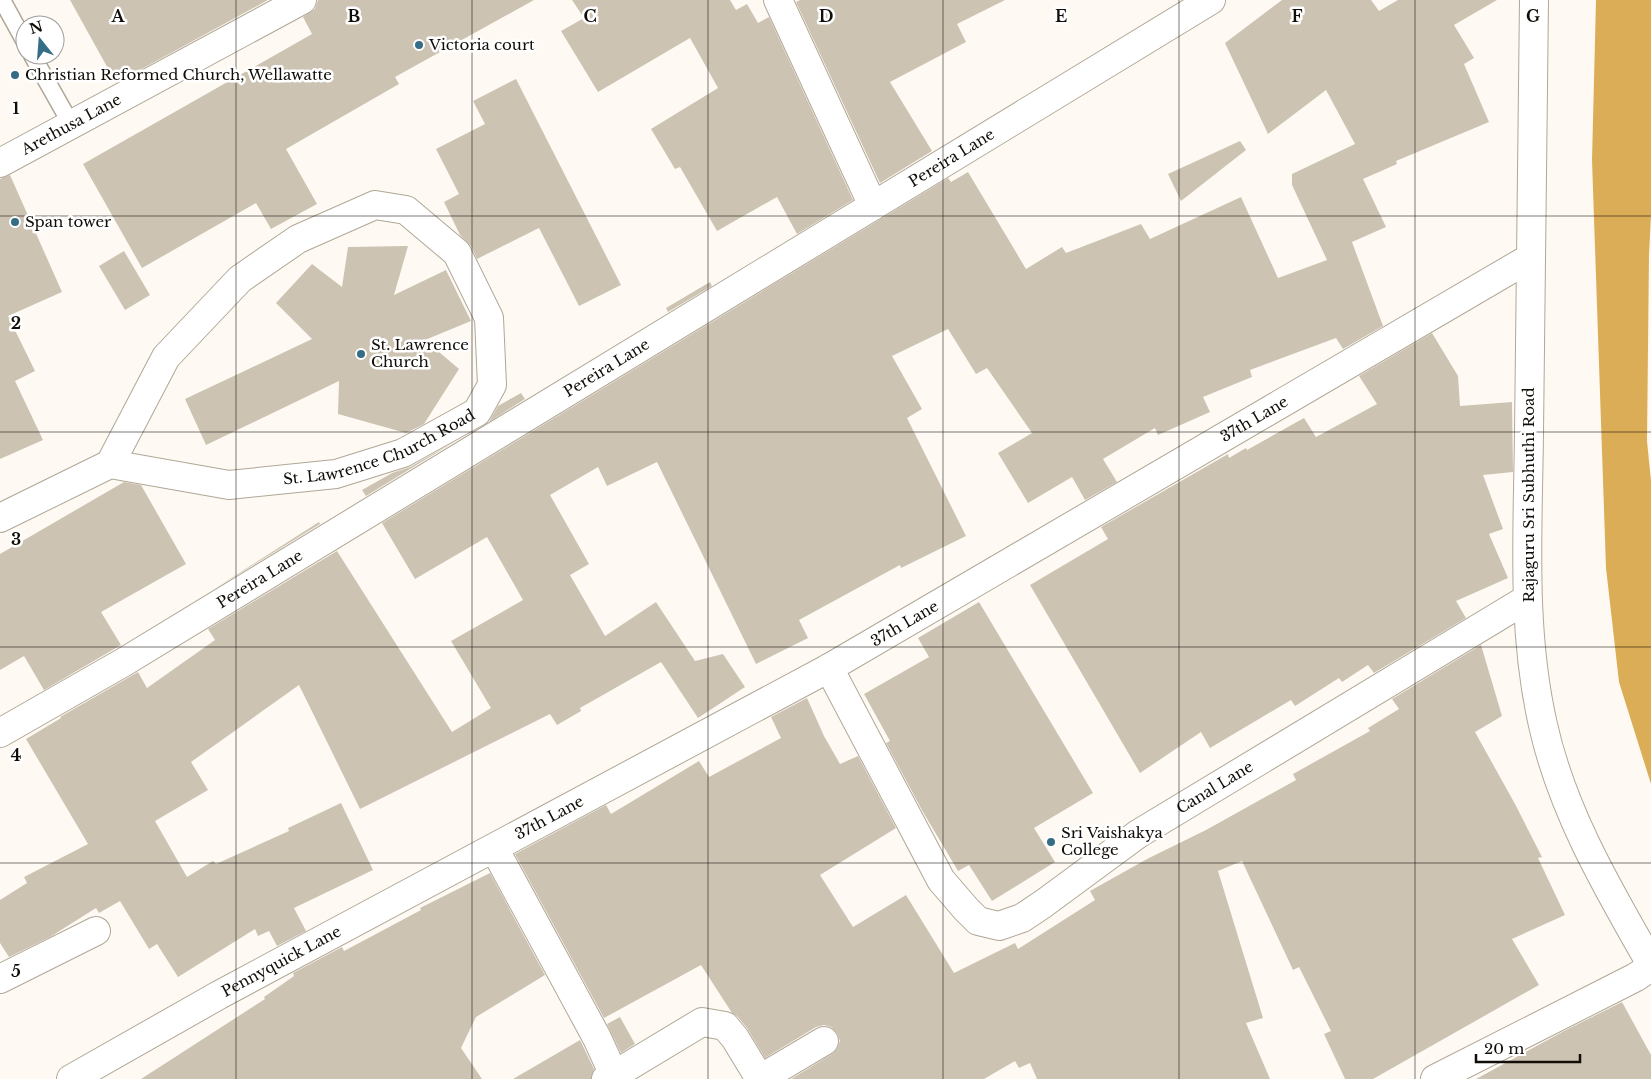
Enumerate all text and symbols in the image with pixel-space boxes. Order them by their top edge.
text: A [111,6,126,26]
text: B [348,6,361,26]
text: C [583,6,597,26]
text: D [819,6,833,26]
text: E [1055,6,1067,26]
text: F [1291,6,1303,26]
text: G [1526,6,1540,26]
north arrow [15,15,65,65]
text: N [27,17,45,38]
place label: Victoria court [428,35,535,54]
marker: Victoria court [413,39,425,51]
place label: Christian Reformed Church, Wellawatte [25,65,332,84]
marker: Christian Reformed Church, Wellawatte [9,69,21,81]
street label: Arethusa Lane [17,89,124,159]
text: 1 [13,98,20,118]
street label: Pereira Lane [905,124,998,191]
place label: Span tower [25,212,112,231]
marker: Span tower [9,216,21,228]
text: 2 [11,313,21,333]
street label: Pereira Lane [560,334,653,401]
place label: St. Lawrence Church [371,335,469,371]
marker: St. Lawrence Church [355,348,367,360]
street label: Rajaguru Sri Subhuthi Road [1519,387,1538,603]
street label: 37th Lane [1217,392,1291,446]
street label: St. Lawrence Church Road [282,405,478,488]
text: 3 [11,529,21,549]
street label: Pereira Lane [213,545,306,612]
street label: 37th Lane [867,596,942,650]
text: 4 [11,745,21,765]
street label: Canal Lane [1173,757,1256,818]
street label: 37th Lane [511,791,587,844]
place label: Sri Vaishakya College [1061,823,1164,859]
marker: Sri Vaishakya College [1045,836,1057,848]
street label: Pennyquick Lane [218,921,344,1001]
text: 5 [11,961,21,981]
scale bar [1476,1032,1580,1064]
text: 20 m [1484,1039,1524,1058]

